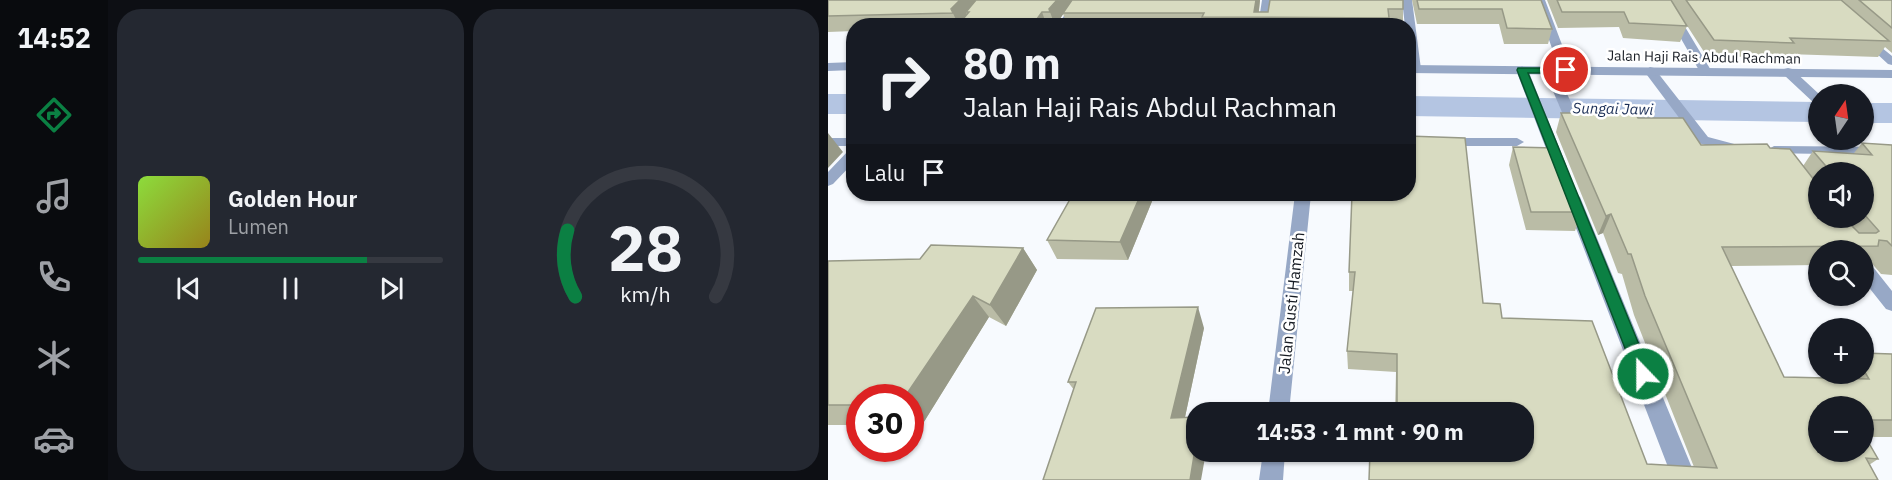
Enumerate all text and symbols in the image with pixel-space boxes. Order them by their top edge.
text: 14:52 [17,20,91,55]
text: 80 m [963,36,1061,91]
icon: right [864,42,942,120]
pin [1540,44,1591,95]
street label: Jalan Haji Rais Abdul Rachman [1607,46,1801,68]
icon: arrive [1549,53,1582,86]
north arrow [1808,84,1874,150]
map controls [1808,84,1874,462]
text: Jalan Haji Rais Abdul Rachman [963,89,1337,124]
icon: directions [33,94,75,136]
water label: Sungai Jawi [1573,98,1654,119]
icon: arrive [917,156,950,189]
text: Lalu [864,158,905,187]
button: sound [1808,162,1874,228]
icon: music [33,175,75,217]
text: Golden Hour [228,184,357,213]
text: 28 [608,207,683,288]
text: Lumen [228,213,289,240]
street label: Jalan Gusti Hamzah [1274,231,1308,375]
button: search [1808,240,1874,306]
icon: phone [33,256,75,298]
icon: previous [172,272,205,305]
icon: pause [274,272,307,305]
icon: next [375,272,408,305]
text: km/h [621,280,671,308]
button: + [1808,318,1874,384]
icon: climate [33,337,75,379]
position arrow [1611,342,1675,406]
speed limit sign: 30 [846,384,924,462]
button: − [1808,396,1874,462]
text: 14:53 · 1 mnt · 90 m [1256,417,1464,446]
icon: car [33,418,75,460]

